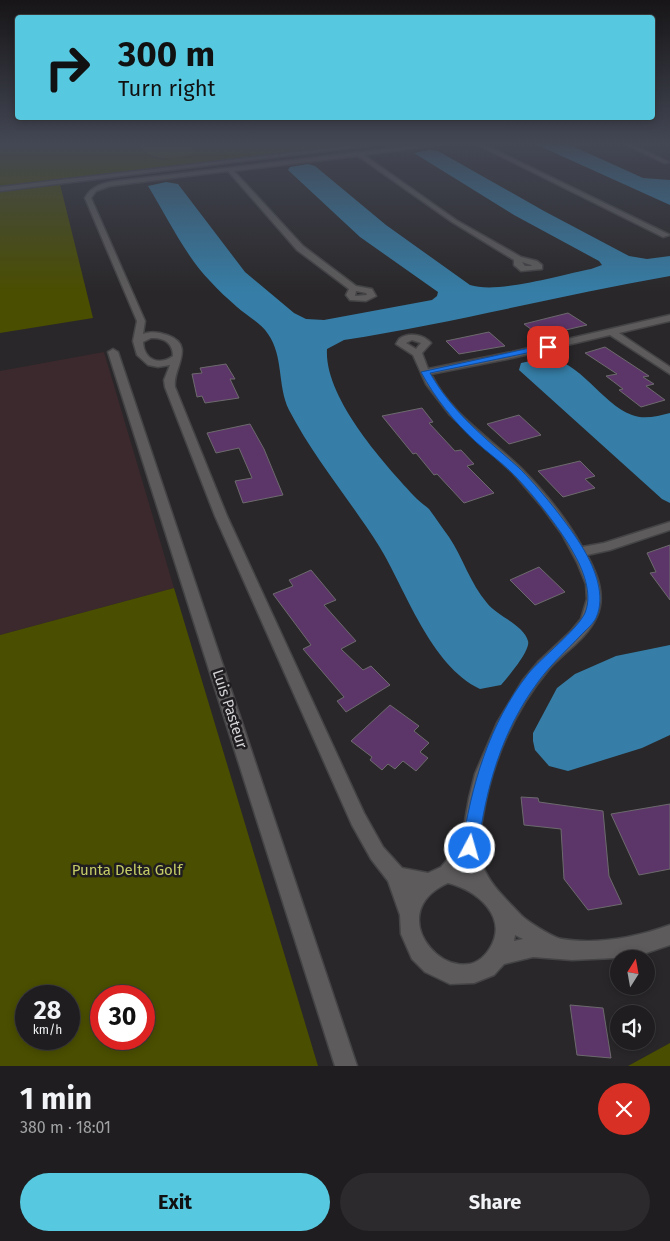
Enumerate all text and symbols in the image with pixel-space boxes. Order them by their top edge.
text: 300 m [118,33,215,75]
icon: right [35,35,100,100]
text: Turn right [118,75,215,102]
pin [527,326,569,368]
icon: arrive [534,333,562,361]
street label: Luis Pasteur [209,667,251,751]
position arrow [443,821,495,873]
park label: Punta Delta Golf [72,861,183,879]
north arrow [610,950,655,995]
map controls [610,950,655,1050]
speed limit sign: 30 [90,985,155,1050]
text: 28 [34,996,61,1026]
button: sound [610,1005,655,1050]
text: km/h [33,1023,62,1037]
text: 1 min [20,1081,92,1117]
button: close [598,1083,650,1135]
text: 380 m · 18:01 [20,1118,111,1137]
button: Exit [20,1173,330,1231]
button: Share [340,1173,650,1231]

